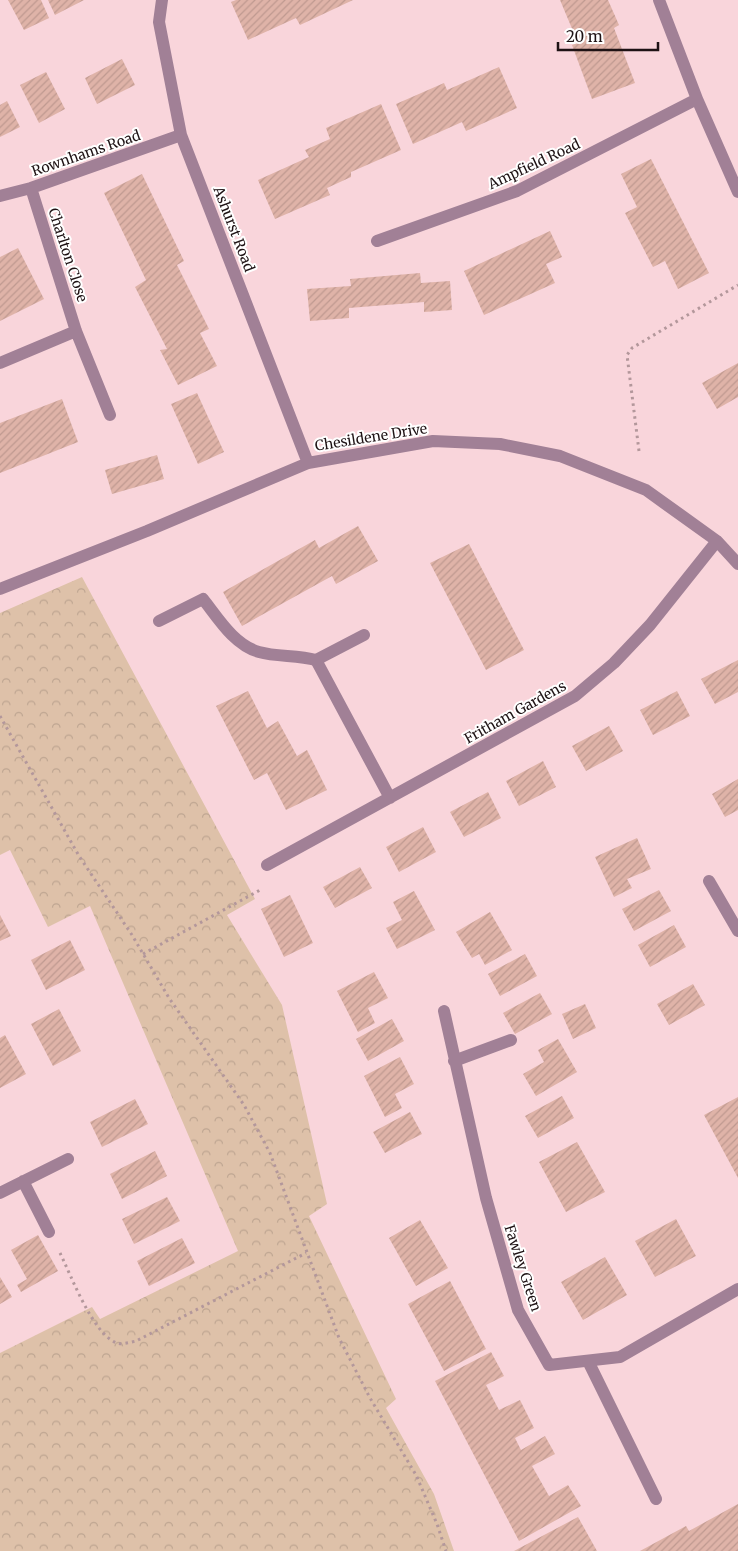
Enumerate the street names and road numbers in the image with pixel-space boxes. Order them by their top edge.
street label: Rownhams Road [29,126,143,180]
street label: Ampfield Road [484,135,583,194]
street label: Ashurst Road [209,183,259,275]
street label: Charlton Close [44,206,92,304]
street label: Chesildene Drive [314,419,428,455]
street label: Fritham Gardens [461,677,569,747]
street label: Fawley Green [501,1222,545,1314]

